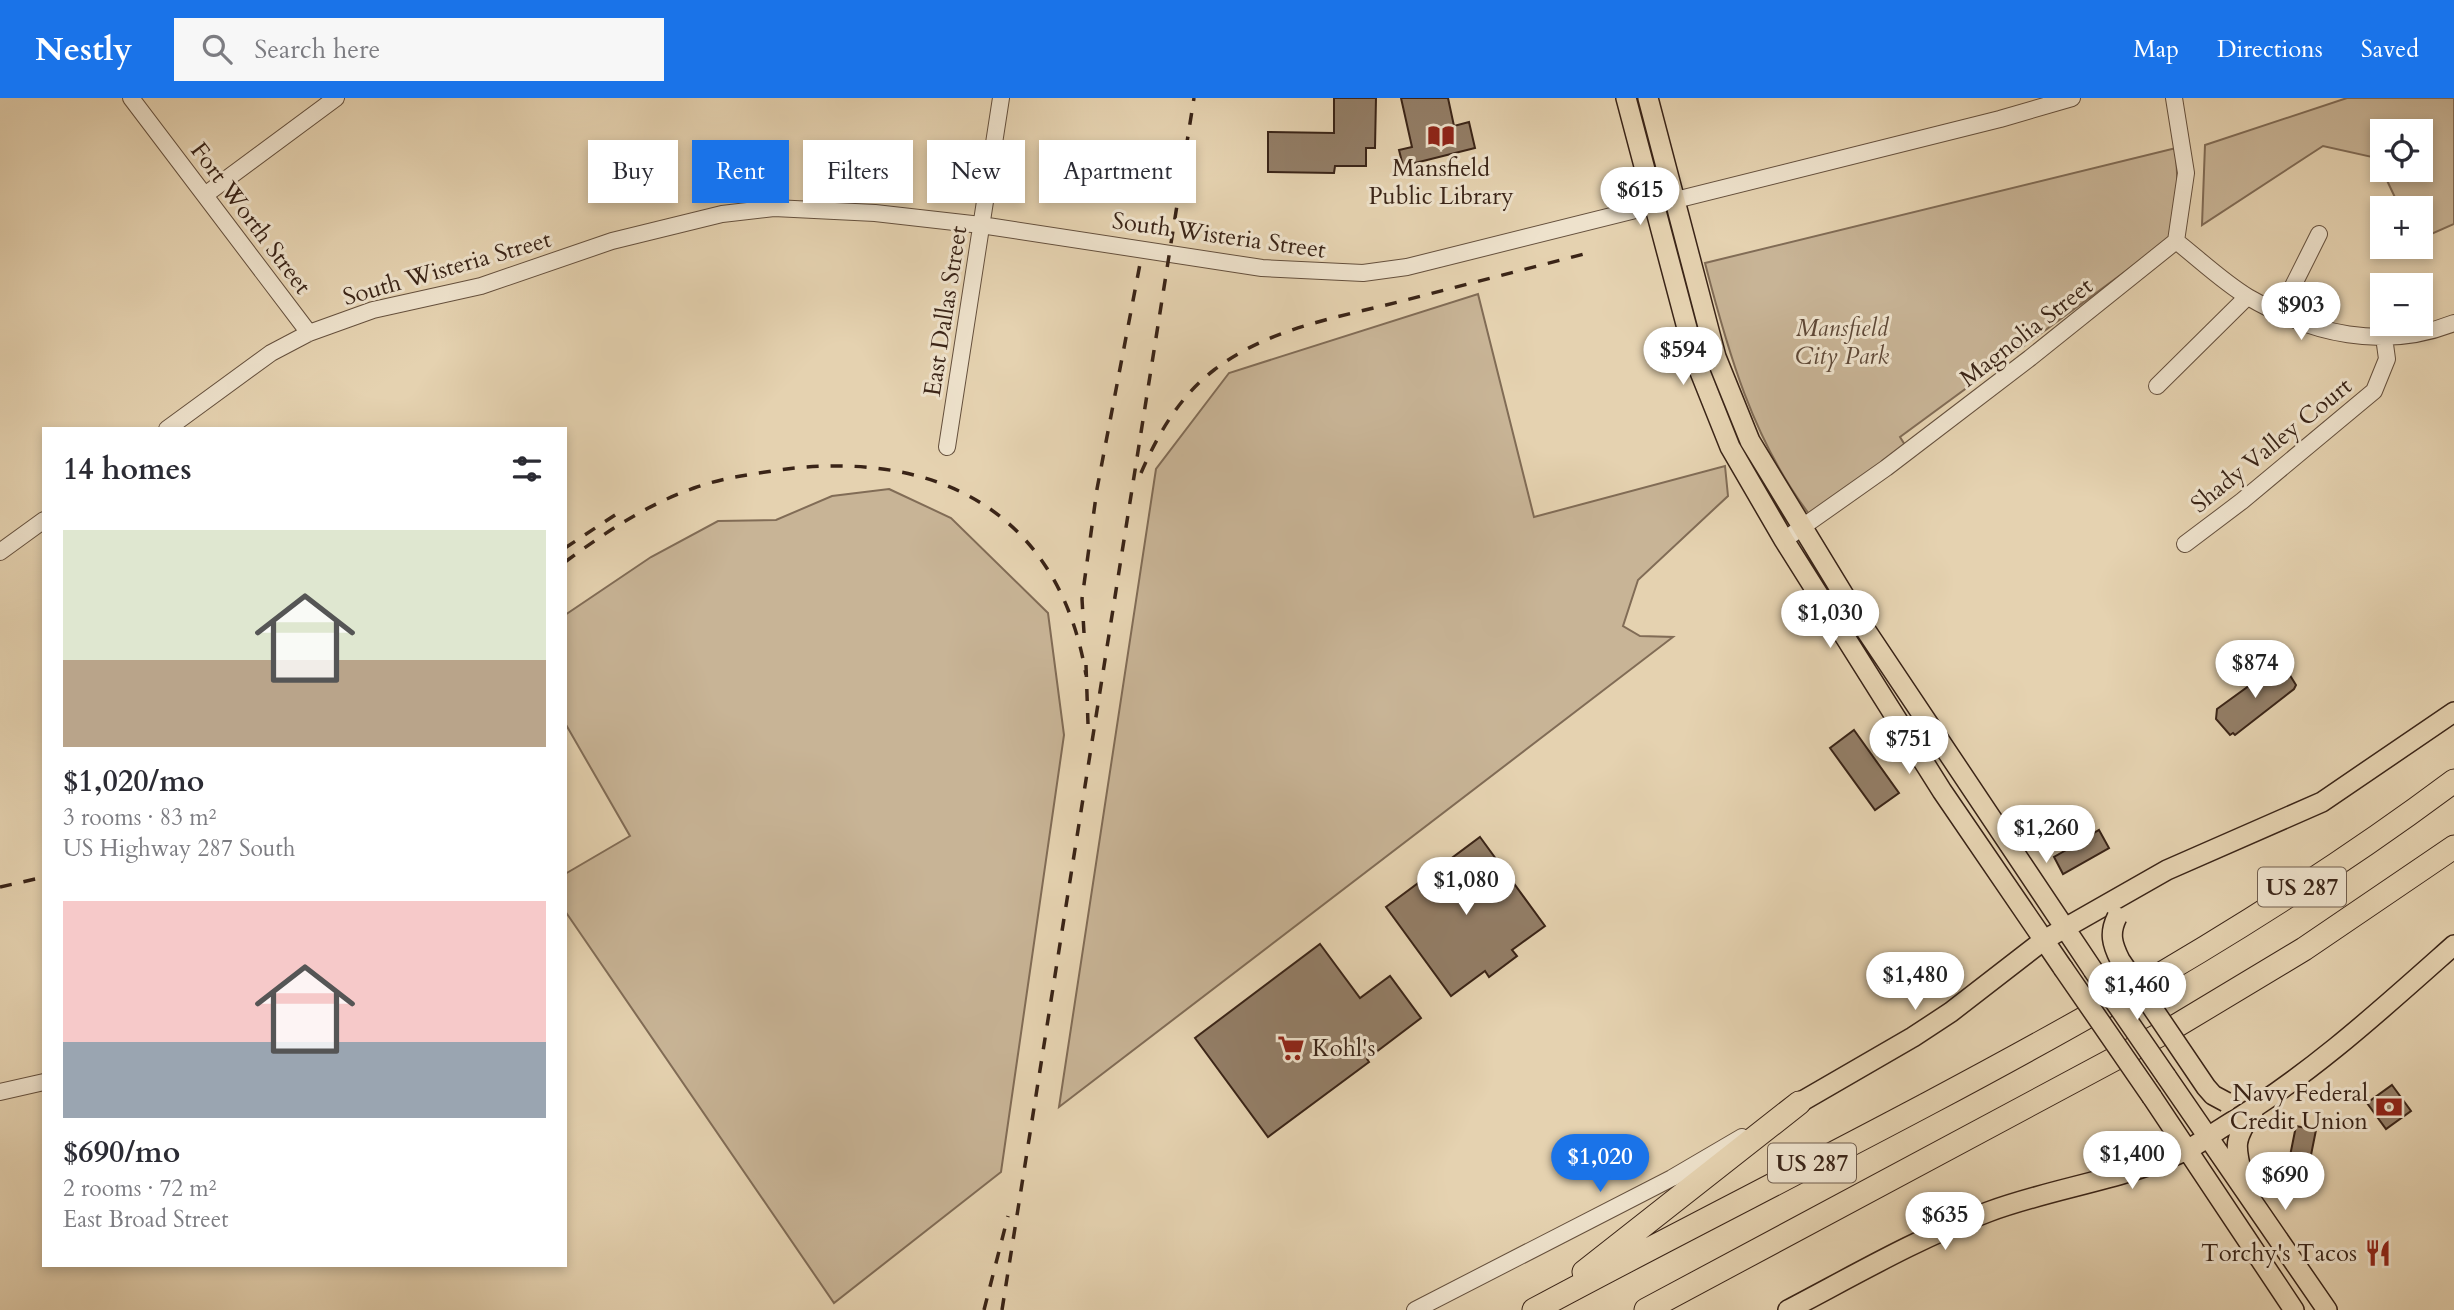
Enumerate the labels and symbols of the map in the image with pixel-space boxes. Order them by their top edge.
library icon: Mansfield Public Library [1426,121,1456,151]
street label: Fort Worth Street [182,135,319,301]
place label: Mansfield Public Library [1368,152,1514,213]
pin: $615 [1599,167,1681,227]
street label: South Wisteria Street [1110,204,1328,267]
street label: South Wisteria Street [339,223,556,314]
street label: East Dallas Street [916,223,975,399]
street label: Magnolia Street [1953,270,2100,395]
pin: $903 [2260,282,2342,342]
park label: Mansfield City Park [1795,312,1890,373]
pin: $594 [1642,328,1724,387]
street label: Shady Valley Court [2184,370,2359,521]
pin: $1,030 [1773,590,1887,650]
pin: $874 [2214,640,2296,700]
pin: $751 [1868,716,1950,776]
pin: $1,260 [1989,806,2103,865]
pin: $1,080 [1409,858,1523,917]
road number: US 287 [2258,867,2346,906]
pin: $1,480 [1858,953,1972,1012]
pin: $1,460 [2080,962,2194,1022]
place label: Kohl's [1312,1032,1376,1065]
supermarket icon: Kohl's [1276,1033,1306,1063]
place label: Navy Federal Credit Union [2230,1077,2368,1138]
bank icon: Navy Federal Credit Union [2374,1092,2404,1122]
pin: $1,400 [2075,1132,2189,1191]
pin: $1,020 [1543,1134,1657,1194]
road number: US 287 [1768,1144,1856,1182]
pin: $690 [2244,1152,2326,1212]
pin: $635 [1904,1192,1986,1252]
place label: Torchy's Tacos [2201,1237,2357,1270]
restaurant icon: Torchy's Tacos [2363,1238,2393,1268]

